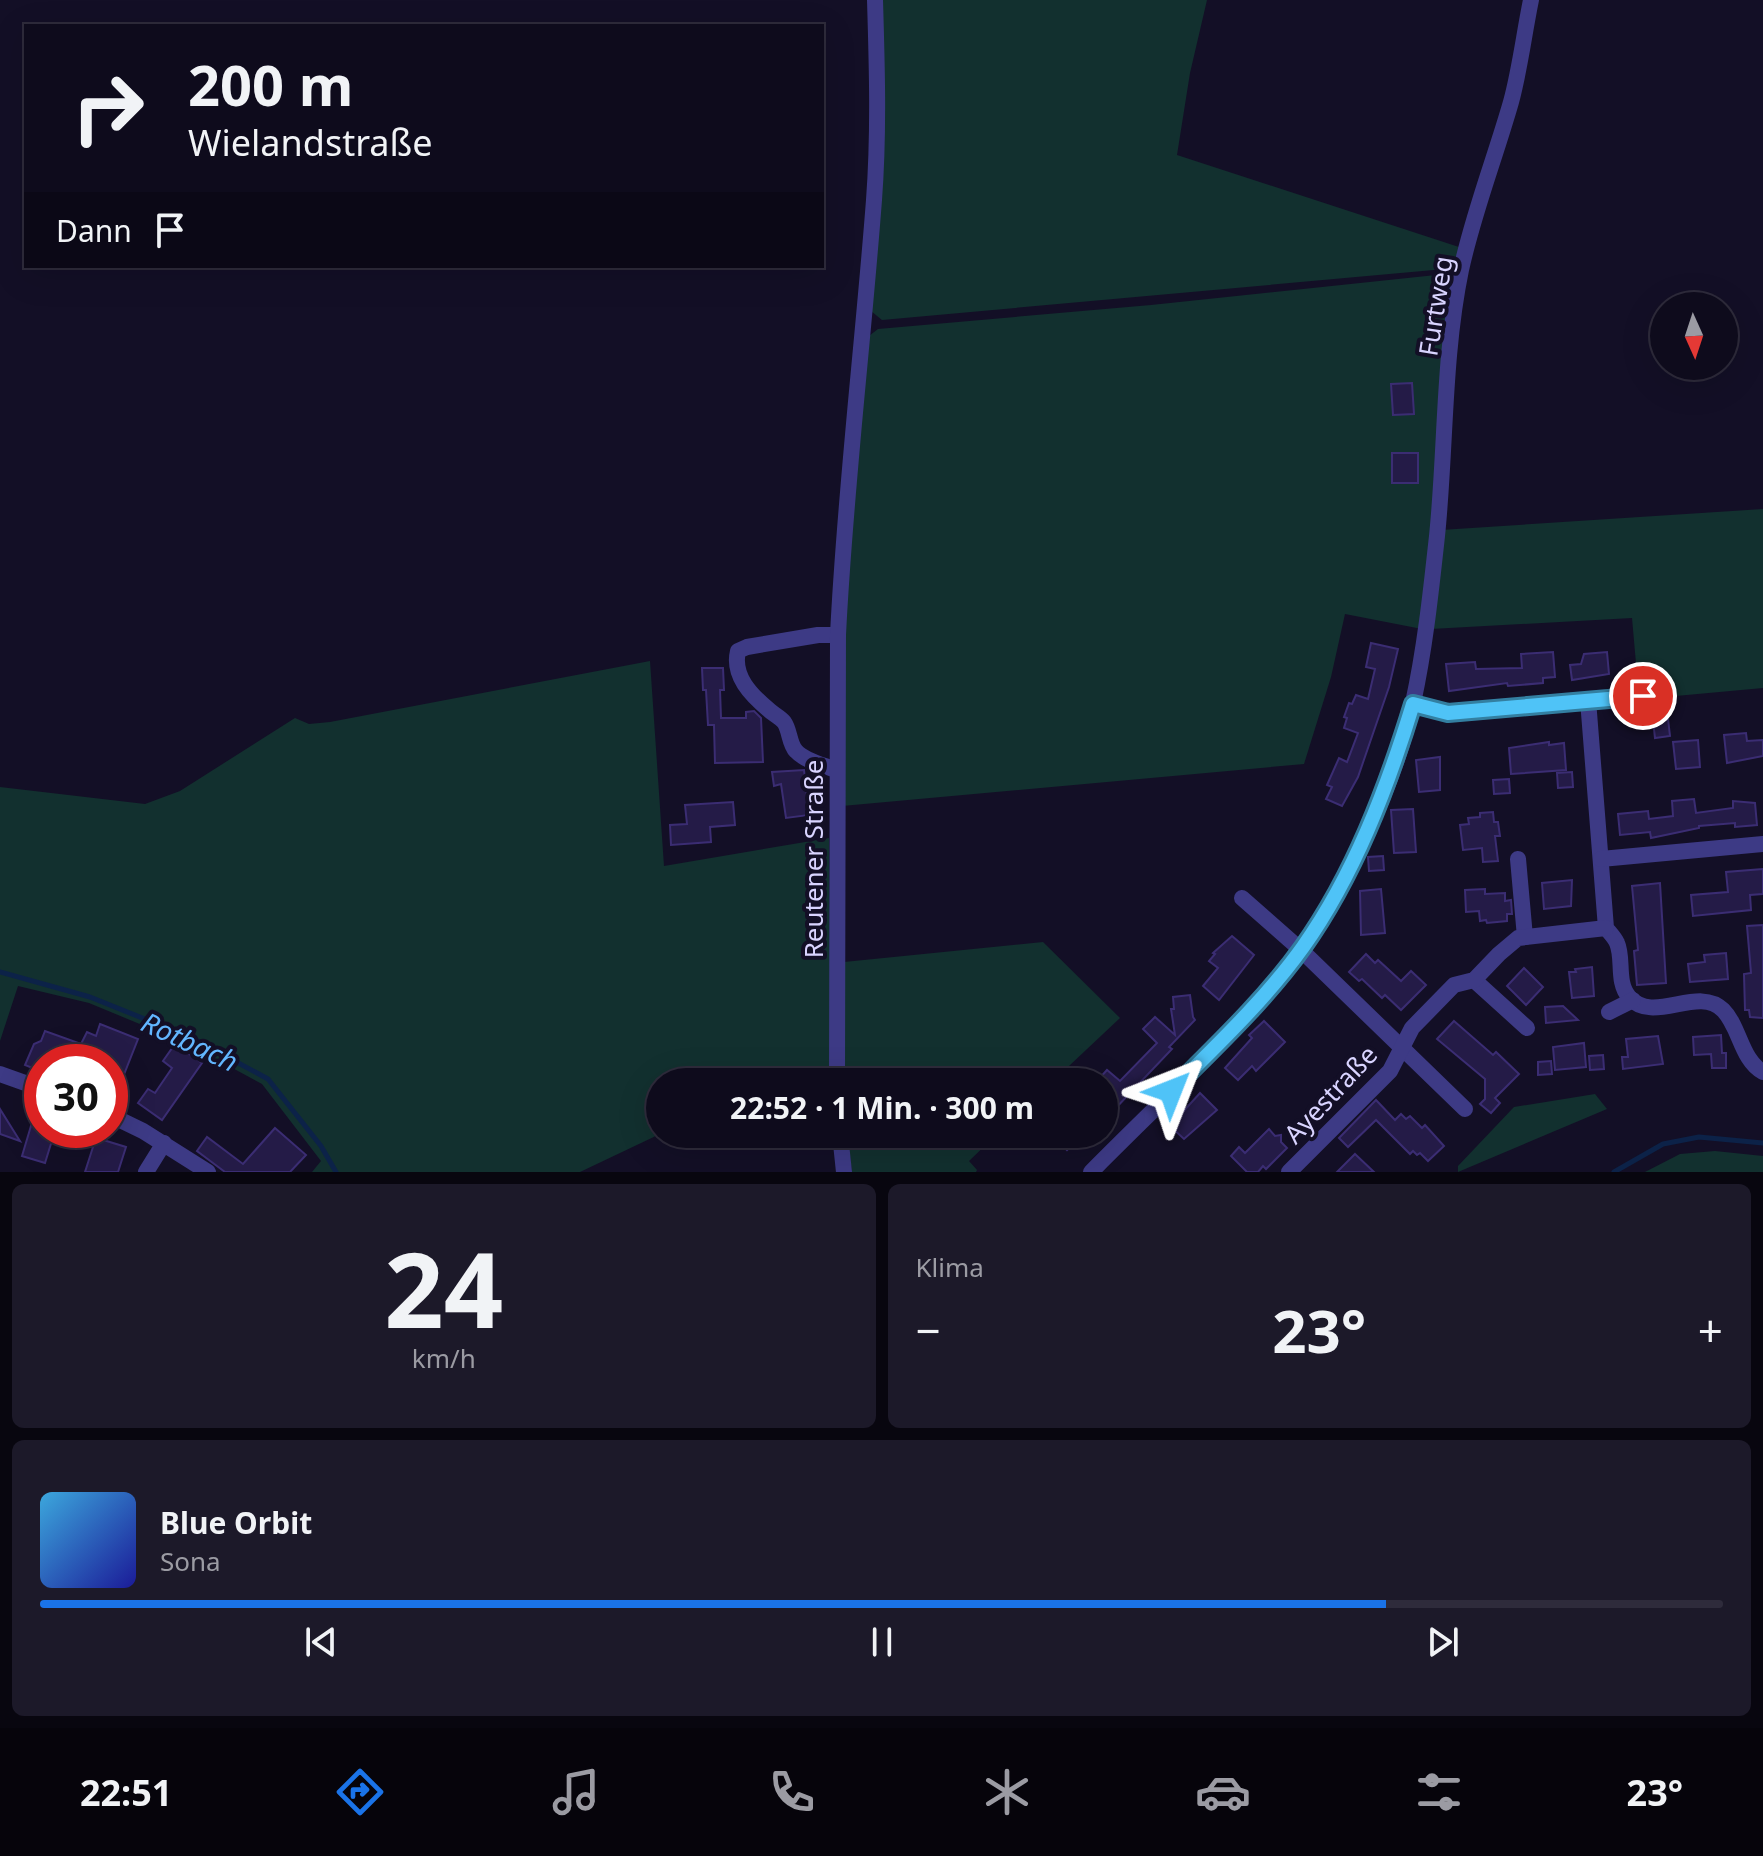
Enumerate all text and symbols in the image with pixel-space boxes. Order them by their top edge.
text: 200 m [188,46,353,122]
icon: right [56,56,160,160]
text: Wielandstraße [188,118,433,167]
icon: arrive [148,208,192,252]
text: Dann [56,210,132,251]
street label: Furtweg [1409,253,1461,359]
north arrow [1650,292,1738,380]
map controls [1650,292,1738,380]
pin [1609,662,1677,730]
icon: arrive [1621,674,1665,718]
street label: Reutener Straße [795,760,831,958]
water label: Rotbach [136,1002,244,1080]
street label: Ayestraße [1275,1037,1385,1151]
speed limit sign: 30 [24,1044,128,1148]
position arrow [1129,1049,1213,1133]
text: 22:52 · 1 Min. · 300 m [730,1087,1034,1128]
text: 24 [384,1217,503,1358]
text: Klima [916,1249,984,1285]
text: 23° [1272,1289,1366,1371]
text: − [916,1300,941,1360]
text: + [1698,1300,1723,1360]
text: km/h [412,1340,476,1376]
text: Blue Orbit [160,1502,312,1543]
text: Sona [160,1543,221,1579]
icon: previous [299,1620,343,1664]
icon: pause [860,1620,904,1664]
icon: next [1421,1620,1465,1664]
icon: directions [332,1764,388,1820]
icon: music [548,1764,604,1820]
icon: phone [764,1764,820,1820]
icon: climate [979,1764,1035,1820]
icon: car [1195,1764,1251,1820]
icon: filters [1411,1764,1467,1820]
text: 22:51 [80,1768,172,1817]
text: 23° [1627,1768,1683,1817]

